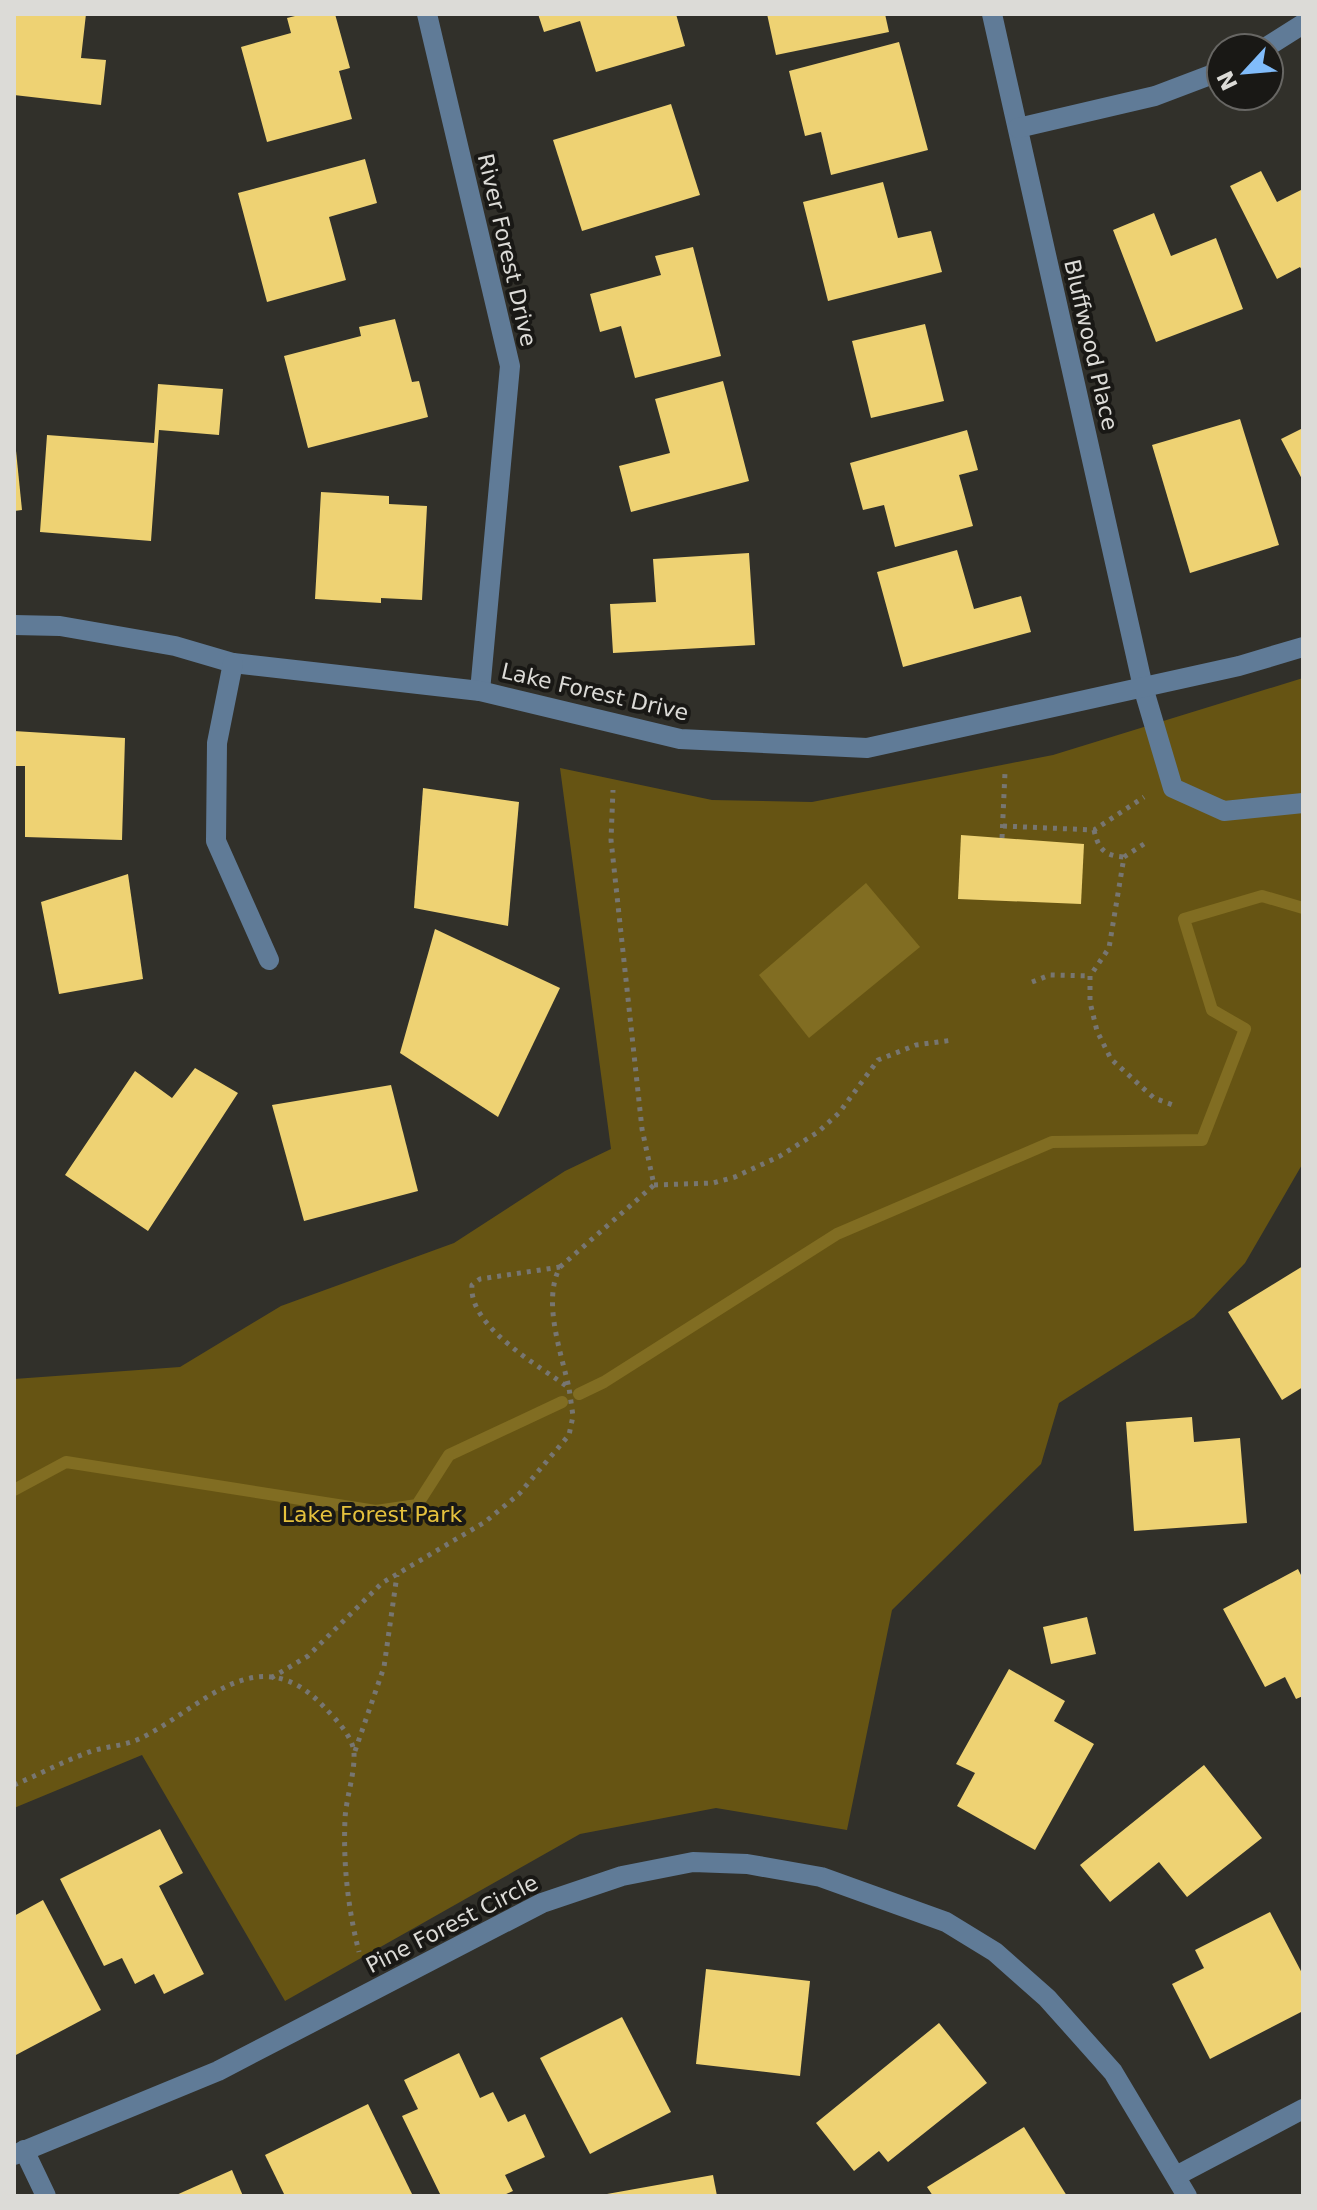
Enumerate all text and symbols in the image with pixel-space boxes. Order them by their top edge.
north arrow [1205,32,1285,112]
text: N [1212,67,1243,94]
street label: River Forest Drive [473,151,541,349]
street label: Bluffwood Place [1059,257,1123,433]
street label: Lake Forest Drive [499,658,691,726]
park label: Lake Forest Park [282,1502,462,1527]
street label: Pine Forest Circle [362,1870,542,1978]

